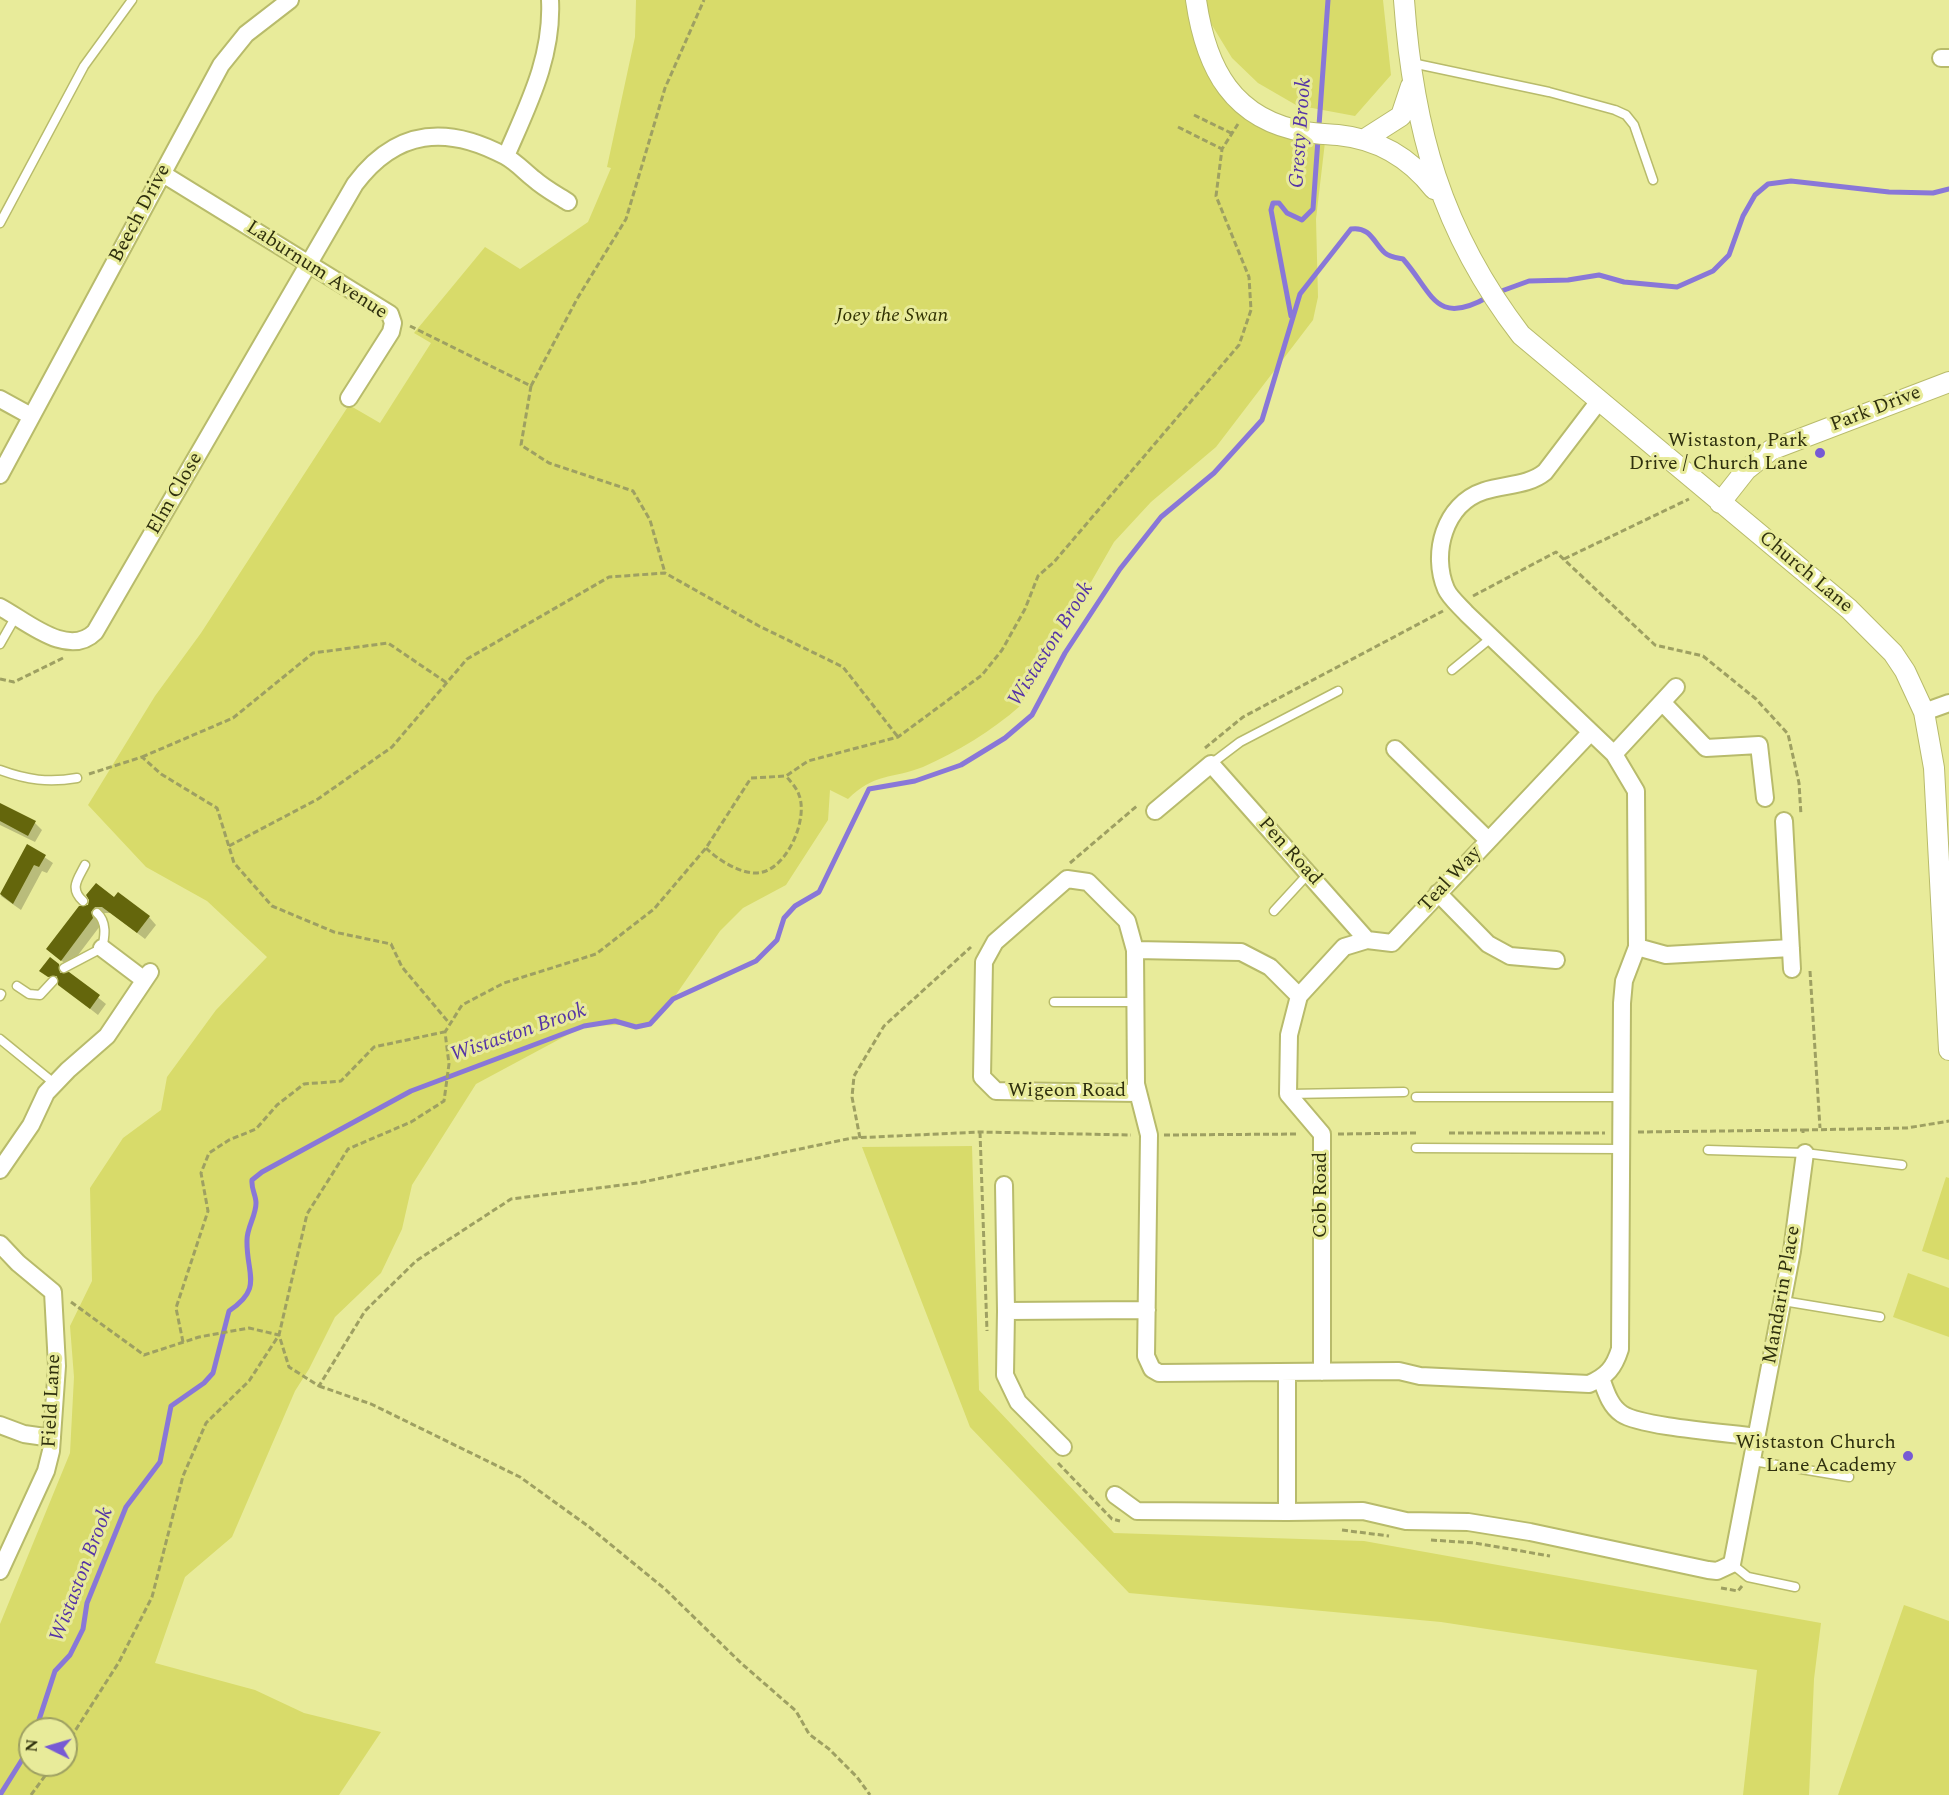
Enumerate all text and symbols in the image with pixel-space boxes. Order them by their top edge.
water label: Gresty Brook [1286,77,1318,189]
street label: Beech Drive [105,161,177,267]
street label: Laburnum Avenue [241,216,391,326]
park label: Joey the Swan [836,305,948,329]
street label: Park Drive [1827,382,1925,438]
place label: Wistaston, Park Drive / Church Lane [1629,430,1808,477]
marker: Wistaston, Park Drive / Church Lane [1813,446,1827,460]
street label: Elm Close [143,449,209,539]
street label: Church Lane [1753,527,1857,619]
water label: Wistaston Brook [1004,578,1100,712]
street label: Pen Road [1252,813,1326,891]
street label: Teal Way [1414,842,1488,918]
water label: Wistaston Brook [448,999,590,1069]
street label: Wigeon Road [1008,1080,1126,1104]
street label: Cob Road [1310,1152,1334,1238]
street label: Mandarin Place [1759,1224,1807,1366]
street label: Field Lane [39,1354,67,1448]
place label: Wistaston Church Lane Academy [1736,1432,1896,1479]
marker: Wistaston Church Lane Academy [1901,1449,1915,1463]
water label: Wistaston Brook [46,1504,120,1646]
north arrow [18,1717,78,1777]
text: N [20,1738,45,1753]

